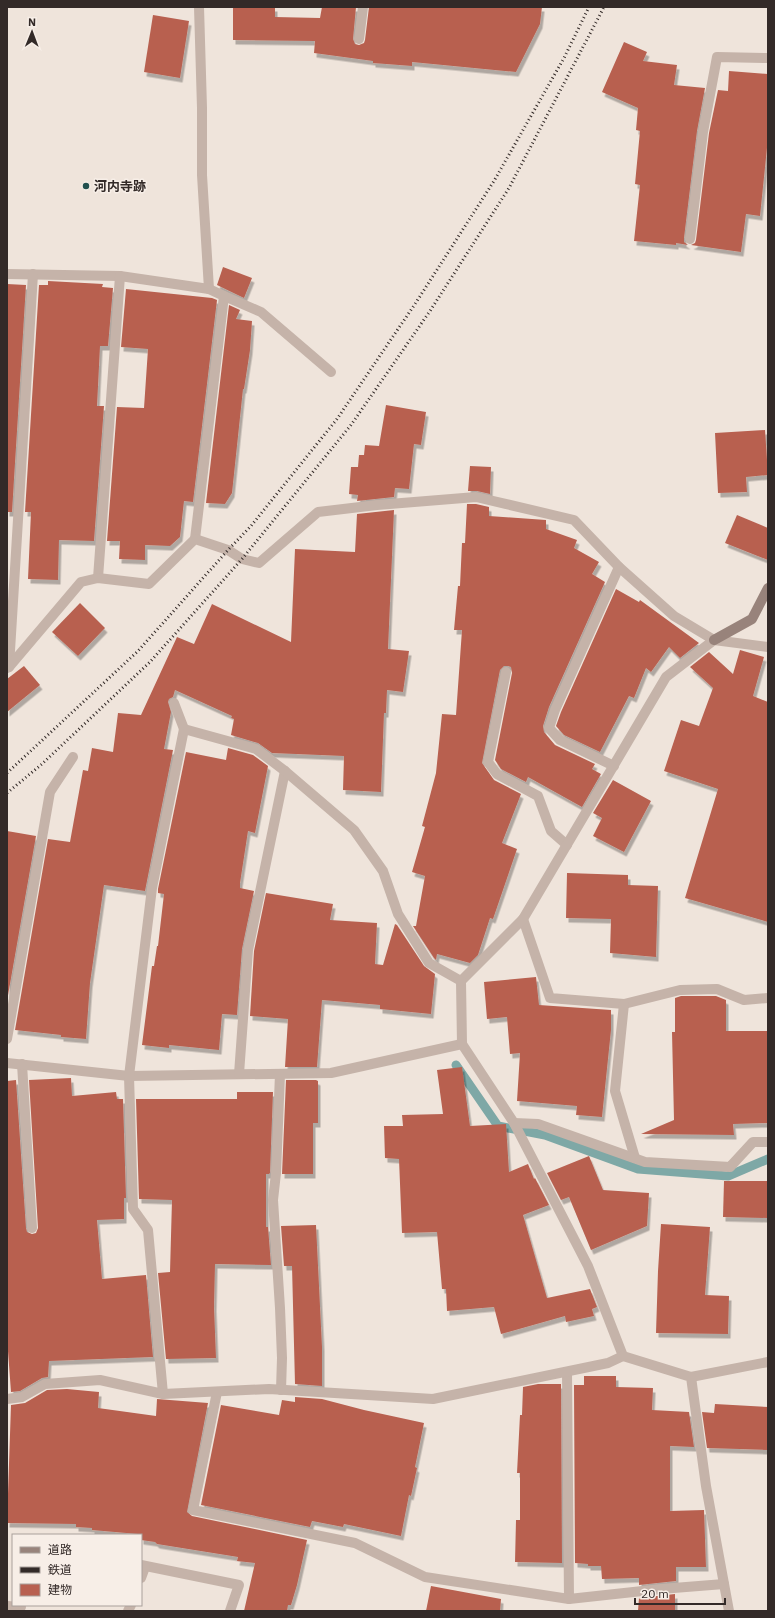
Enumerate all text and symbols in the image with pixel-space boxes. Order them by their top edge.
north arrow [12,12,52,52]
text: N [28,15,36,29]
place label: 河内寺跡 [94,178,146,195]
marker: 河内寺跡 [81,181,91,191]
legend [12,1534,142,1606]
text: 道路 [48,1542,72,1557]
text: 鉄道 [48,1562,72,1577]
scale bar [635,1580,725,1606]
text: 建物 [48,1582,72,1597]
text: 20 m [641,1586,669,1601]

